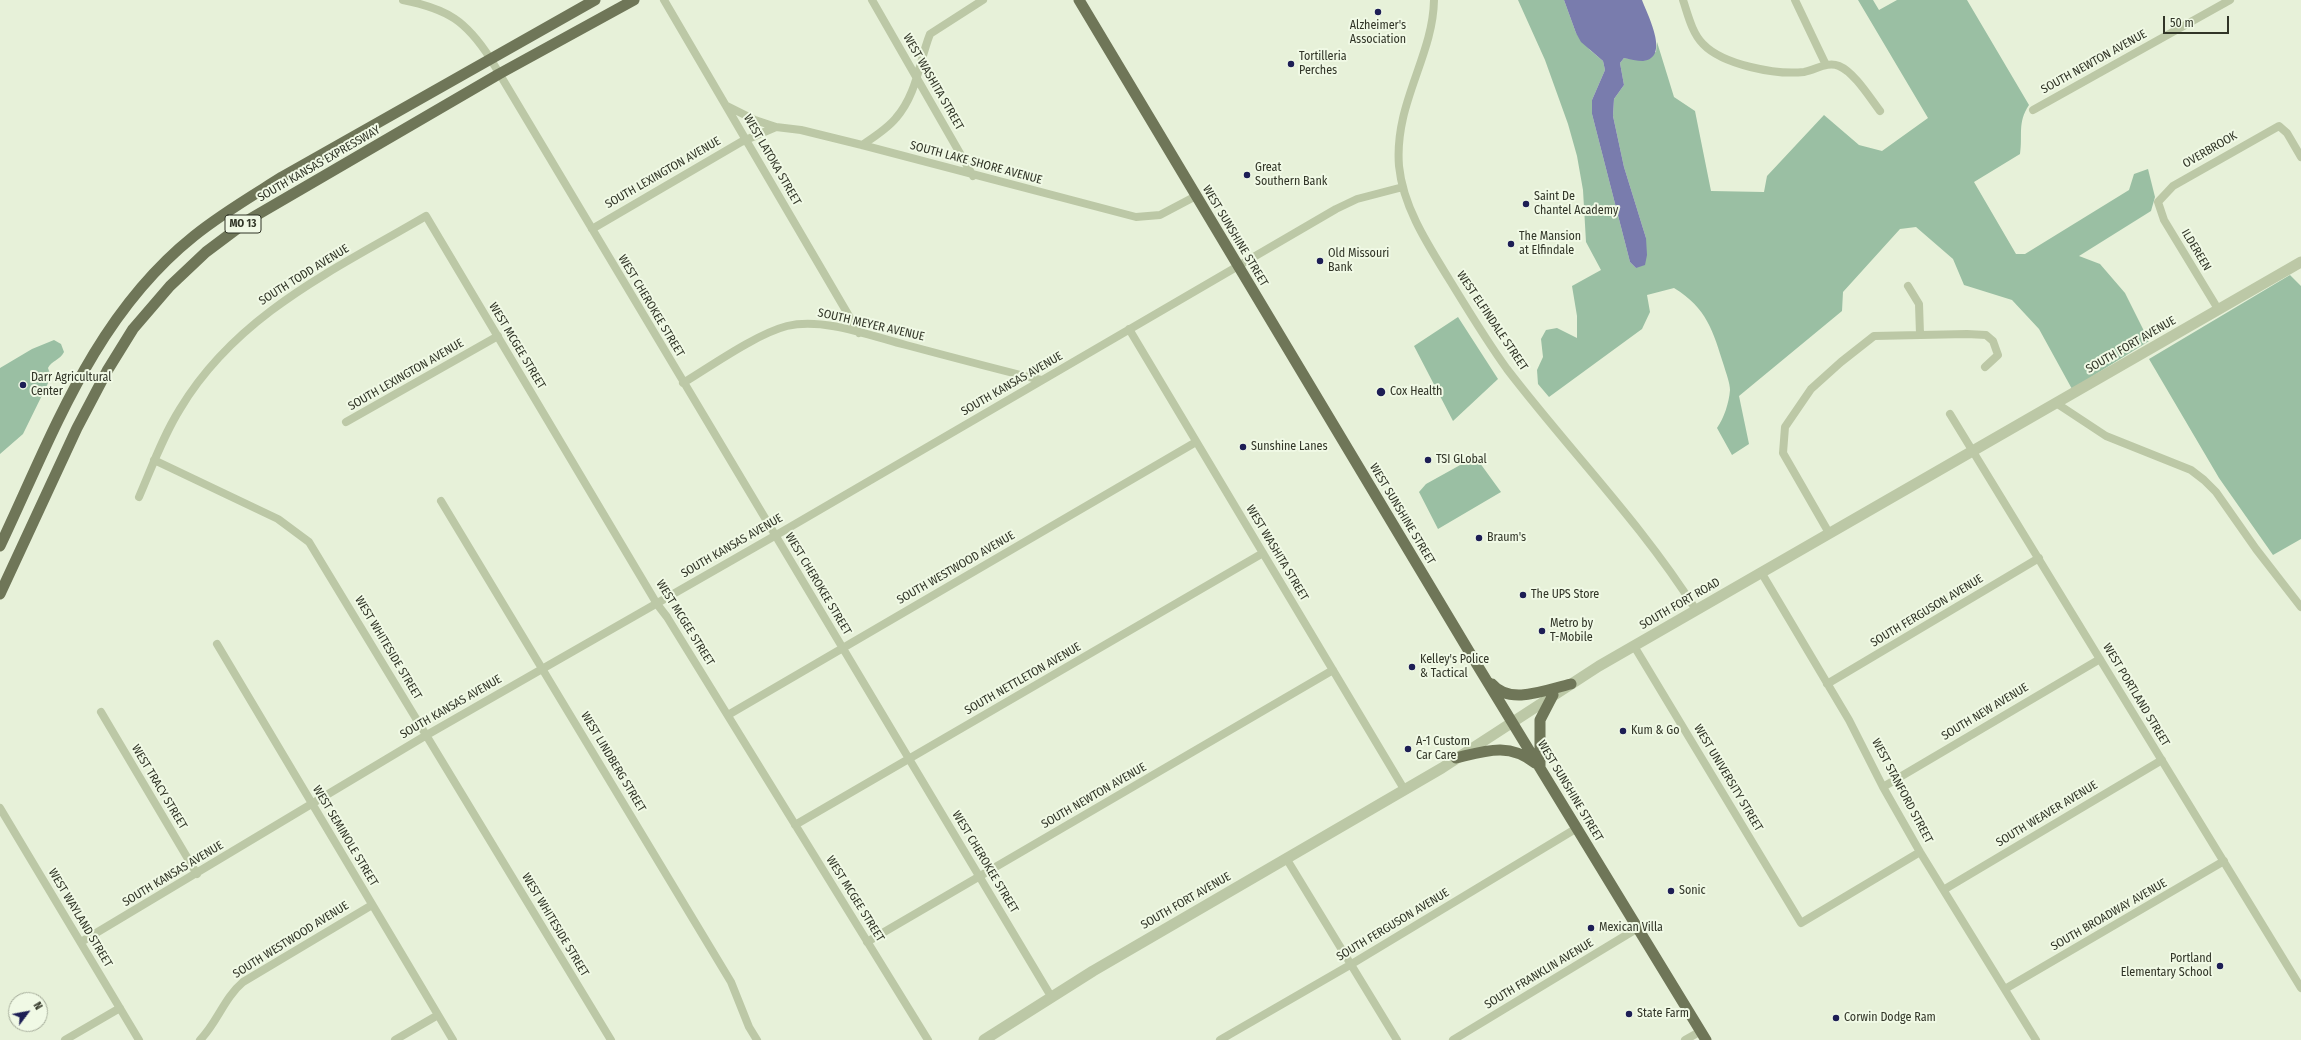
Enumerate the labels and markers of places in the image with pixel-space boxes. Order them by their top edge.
marker: Alzheimer's Association [1373,7,1383,17]
place label: Alzheimer's Association [1350,19,1406,47]
place label: Tortilleria Perches [1299,50,1347,78]
marker: Tortilleria Perches [1286,59,1296,69]
place label: Great Southern Bank [1255,161,1327,189]
marker: Great Southern Bank [1242,170,1252,180]
place label: Saint De Chantel Academy [1534,190,1618,218]
marker: Saint De Chantel Academy [1521,199,1531,209]
place label: The Mansion at Elfindale [1519,230,1581,258]
marker: The Mansion at Elfindale [1506,239,1516,249]
place label: Old Missouri Bank [1328,247,1389,275]
marker: Old Missouri Bank [1315,256,1325,266]
place label: Darr Agricultural Center [31,371,112,399]
marker: Darr Agricultural Center [18,380,28,390]
place label: Cox Health [1390,385,1442,399]
marker: Cox Health [1375,386,1387,398]
place label: Sunshine Lanes [1251,440,1328,454]
marker: Sunshine Lanes [1238,442,1248,452]
place label: TSI GLobal [1436,453,1487,467]
marker: TSI GLobal [1423,455,1433,465]
place label: Braum's [1487,531,1526,545]
marker: Braum's [1474,533,1484,543]
place label: The UPS Store [1531,588,1599,602]
marker: The UPS Store [1518,590,1528,600]
place label: Metro by T-Mobile [1550,617,1593,645]
marker: Metro by T-Mobile [1537,626,1547,636]
place label: Kelley's Police & Tactical [1420,653,1489,681]
marker: Kelley's Police & Tactical [1407,662,1417,672]
place label: Kum & Go [1631,724,1680,738]
marker: Kum & Go [1618,726,1628,736]
place label: A-1 Custom Car Care [1416,735,1470,763]
marker: A-1 Custom Car Care [1403,744,1413,754]
place label: Sonic [1679,884,1706,898]
marker: Sonic [1666,886,1676,896]
place label: Mexican Villa [1599,921,1663,935]
marker: Mexican Villa [1586,923,1596,933]
place label: Portland Elementary School [2121,952,2212,980]
marker: Portland Elementary School [2215,961,2225,971]
place label: State Farm [1637,1007,1689,1021]
marker: State Farm [1624,1009,1634,1019]
place label: Corwin Dodge Ram [1844,1011,1936,1025]
marker: Corwin Dodge Ram [1831,1013,1841,1023]

